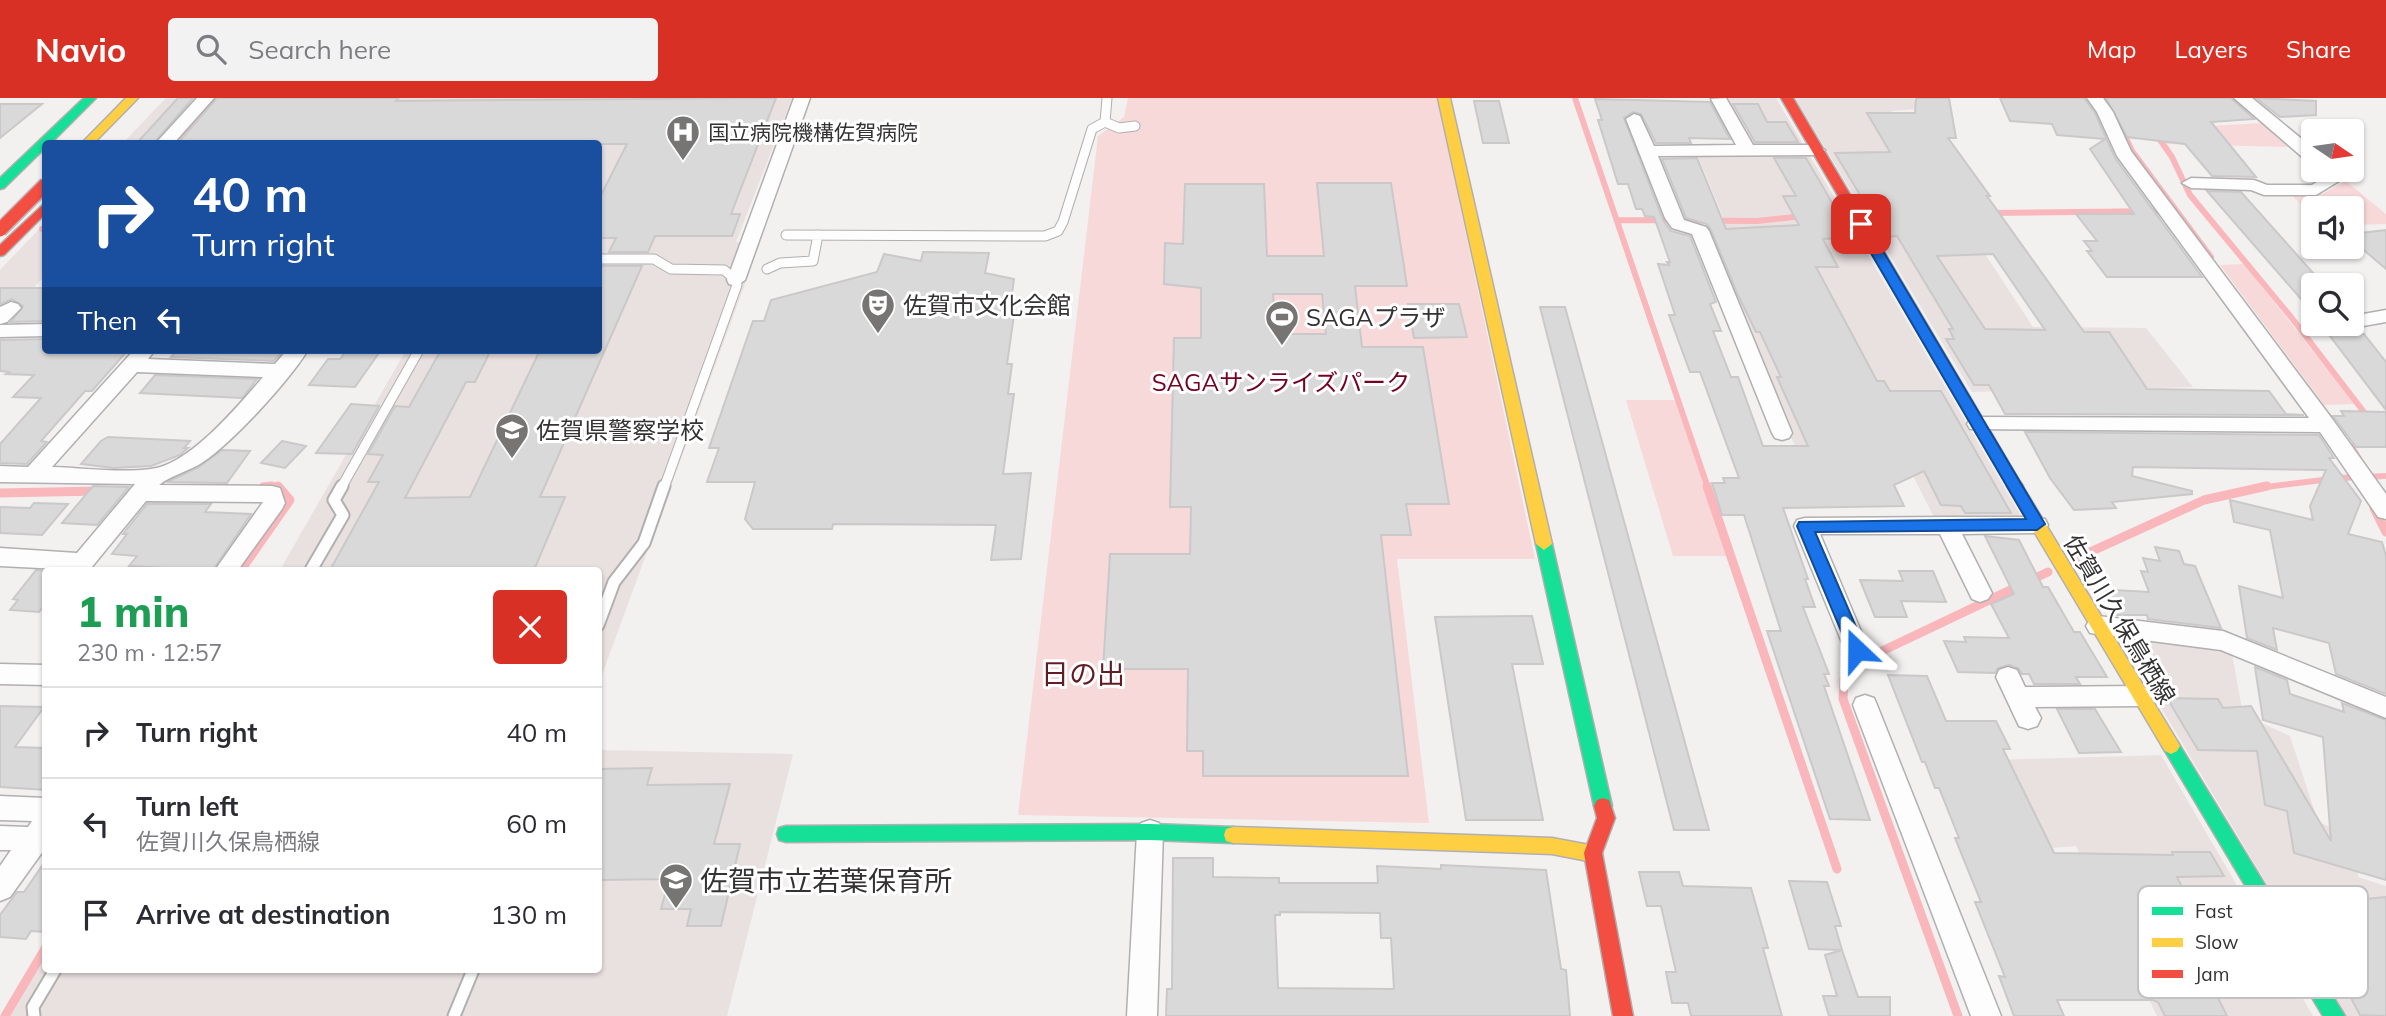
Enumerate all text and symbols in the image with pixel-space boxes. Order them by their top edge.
search box [168,18,658,81]
text: Navio [35,29,126,70]
icon: search [192,30,230,68]
text: Search here [248,33,391,66]
text: Map [2087,34,2136,64]
text: Layers [2174,34,2248,64]
text: Share [2286,34,2351,64]
hospital icon: 国立病院機構佐賀病院 [664,113,702,162]
place label: 国立病院機構佐賀病院 [708,119,918,145]
north arrow [2301,119,2364,182]
map controls [2301,119,2364,336]
text: 40 m [192,163,308,224]
icon: right [77,168,168,259]
pin [1831,194,1891,254]
button: sound [2301,196,2364,259]
icon: arrive [1842,205,1880,243]
text: Turn right [192,224,335,264]
button: search [2301,273,2364,336]
theatre icon: 佐賀市文化会館 [859,286,897,335]
place label: 佐賀市文化会館 [903,290,1071,320]
sports icon: SAGAプラザ [1263,298,1301,347]
icon: left [151,301,189,339]
place label: SAGAプラザ [1306,302,1445,332]
text: Then [77,304,137,337]
park label: SAGAサンライズパーク [1152,367,1410,397]
school or university icon: 佐賀県警察学校 [493,411,531,460]
place label: 佐賀県警察学校 [536,415,704,445]
street label: 佐賀川久保鳥栖線 [2058,529,2182,709]
text: 1 min [77,585,190,638]
button: close [493,590,567,664]
position arrow [1820,613,1894,687]
text: 230 m · 12:57 [77,638,222,667]
district label: 日の出 [1041,656,1125,691]
icon: right [77,714,115,752]
text: Turn right [136,716,257,749]
text: 40 m [506,716,567,749]
text: Turn left [136,790,238,823]
icon: left [77,805,115,843]
text: 60 m [506,807,567,840]
text: 佐賀川久保鳥栖線 [136,827,320,856]
school or university icon: 佐賀市立若葉保育所 [657,861,695,910]
place label: 佐賀市立若葉保育所 [700,863,952,898]
legend [2138,886,2368,998]
icon: arrive [77,896,115,934]
text: Arrive at destination [136,898,391,931]
text: 130 m [491,898,567,931]
text: Fast [2195,899,2233,923]
text: Slow [2195,930,2239,954]
text: Jam [2195,962,2229,986]

